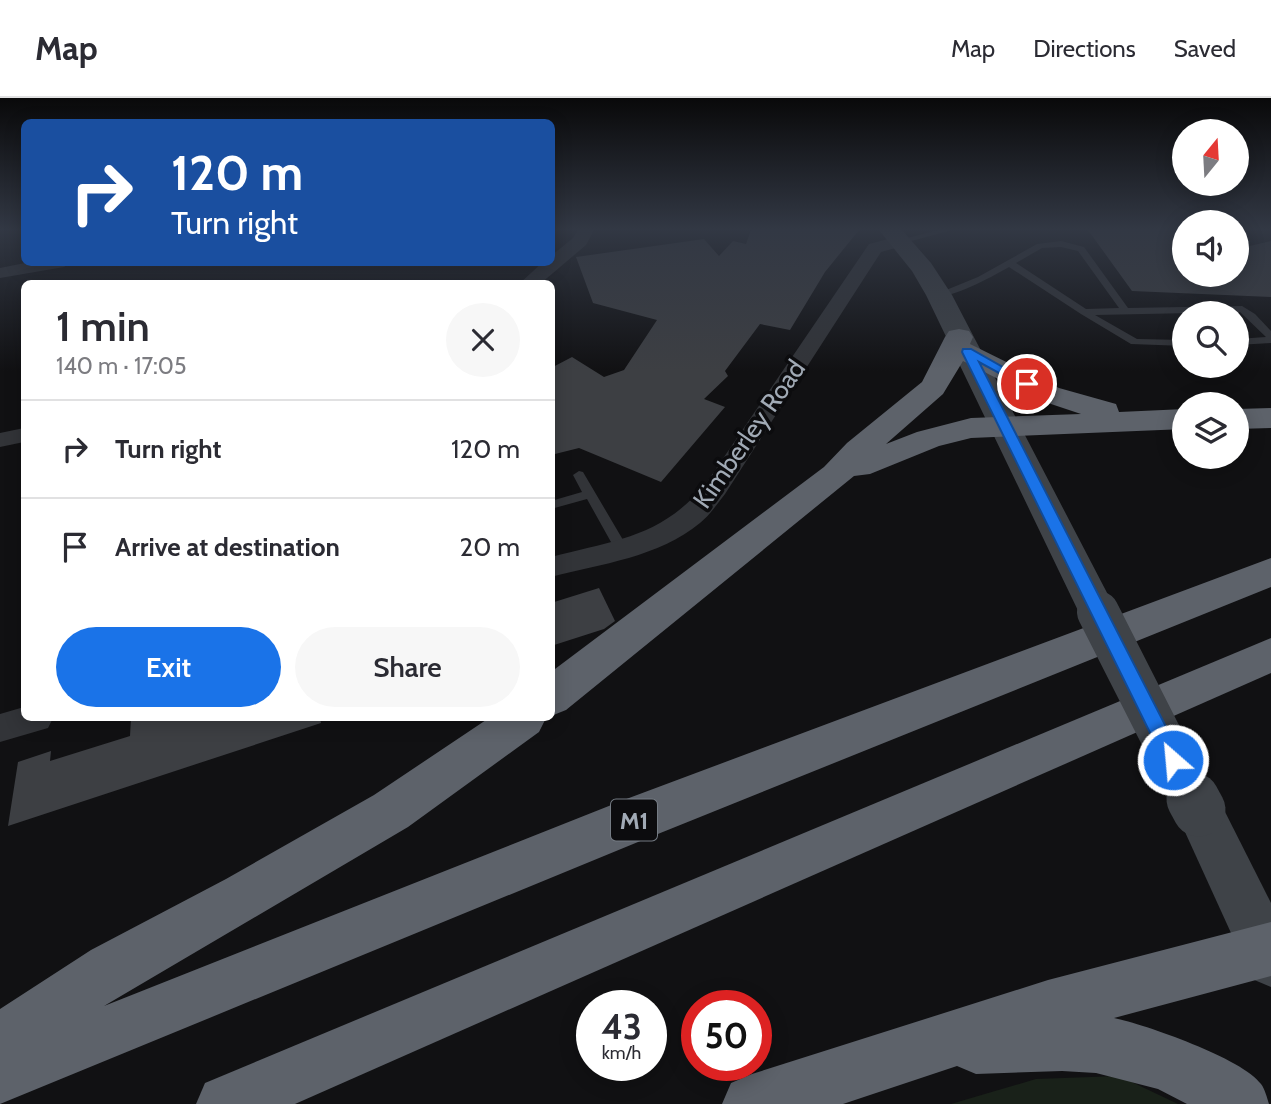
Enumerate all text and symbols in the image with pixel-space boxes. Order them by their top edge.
text: Map [35,28,98,68]
text: Map [951,34,995,63]
text: Directions [1033,34,1136,63]
text: Saved [1174,34,1236,63]
north arrow [1172,119,1250,196]
map controls [1172,119,1249,469]
text: 120 m [171,143,303,202]
icon: right [56,147,147,238]
text: Turn right [171,203,298,242]
button: sound [1172,210,1249,287]
text: 1 min [56,300,150,352]
button: search [1172,301,1249,378]
button: close [446,303,520,377]
text: 140 m · 17:05 [56,352,186,380]
street label: Kimberley Road [686,353,812,515]
pin [997,354,1057,414]
icon: arrive [1008,365,1046,403]
button: layers [1172,392,1249,469]
icon: right [56,430,94,468]
text: Turn right [115,433,221,465]
text: 120 m [451,433,520,465]
icon: arrive [56,528,94,566]
text: Arrive at destination [115,531,340,563]
text: 20 m [460,531,520,563]
button: Exit [56,627,281,707]
button: Share [295,627,520,707]
position arrow [1136,723,1210,797]
road number: M1 [611,800,657,840]
speed limit sign: 50 [681,990,772,1081]
text: 43 [601,1005,642,1048]
text: km/h [602,1042,641,1064]

